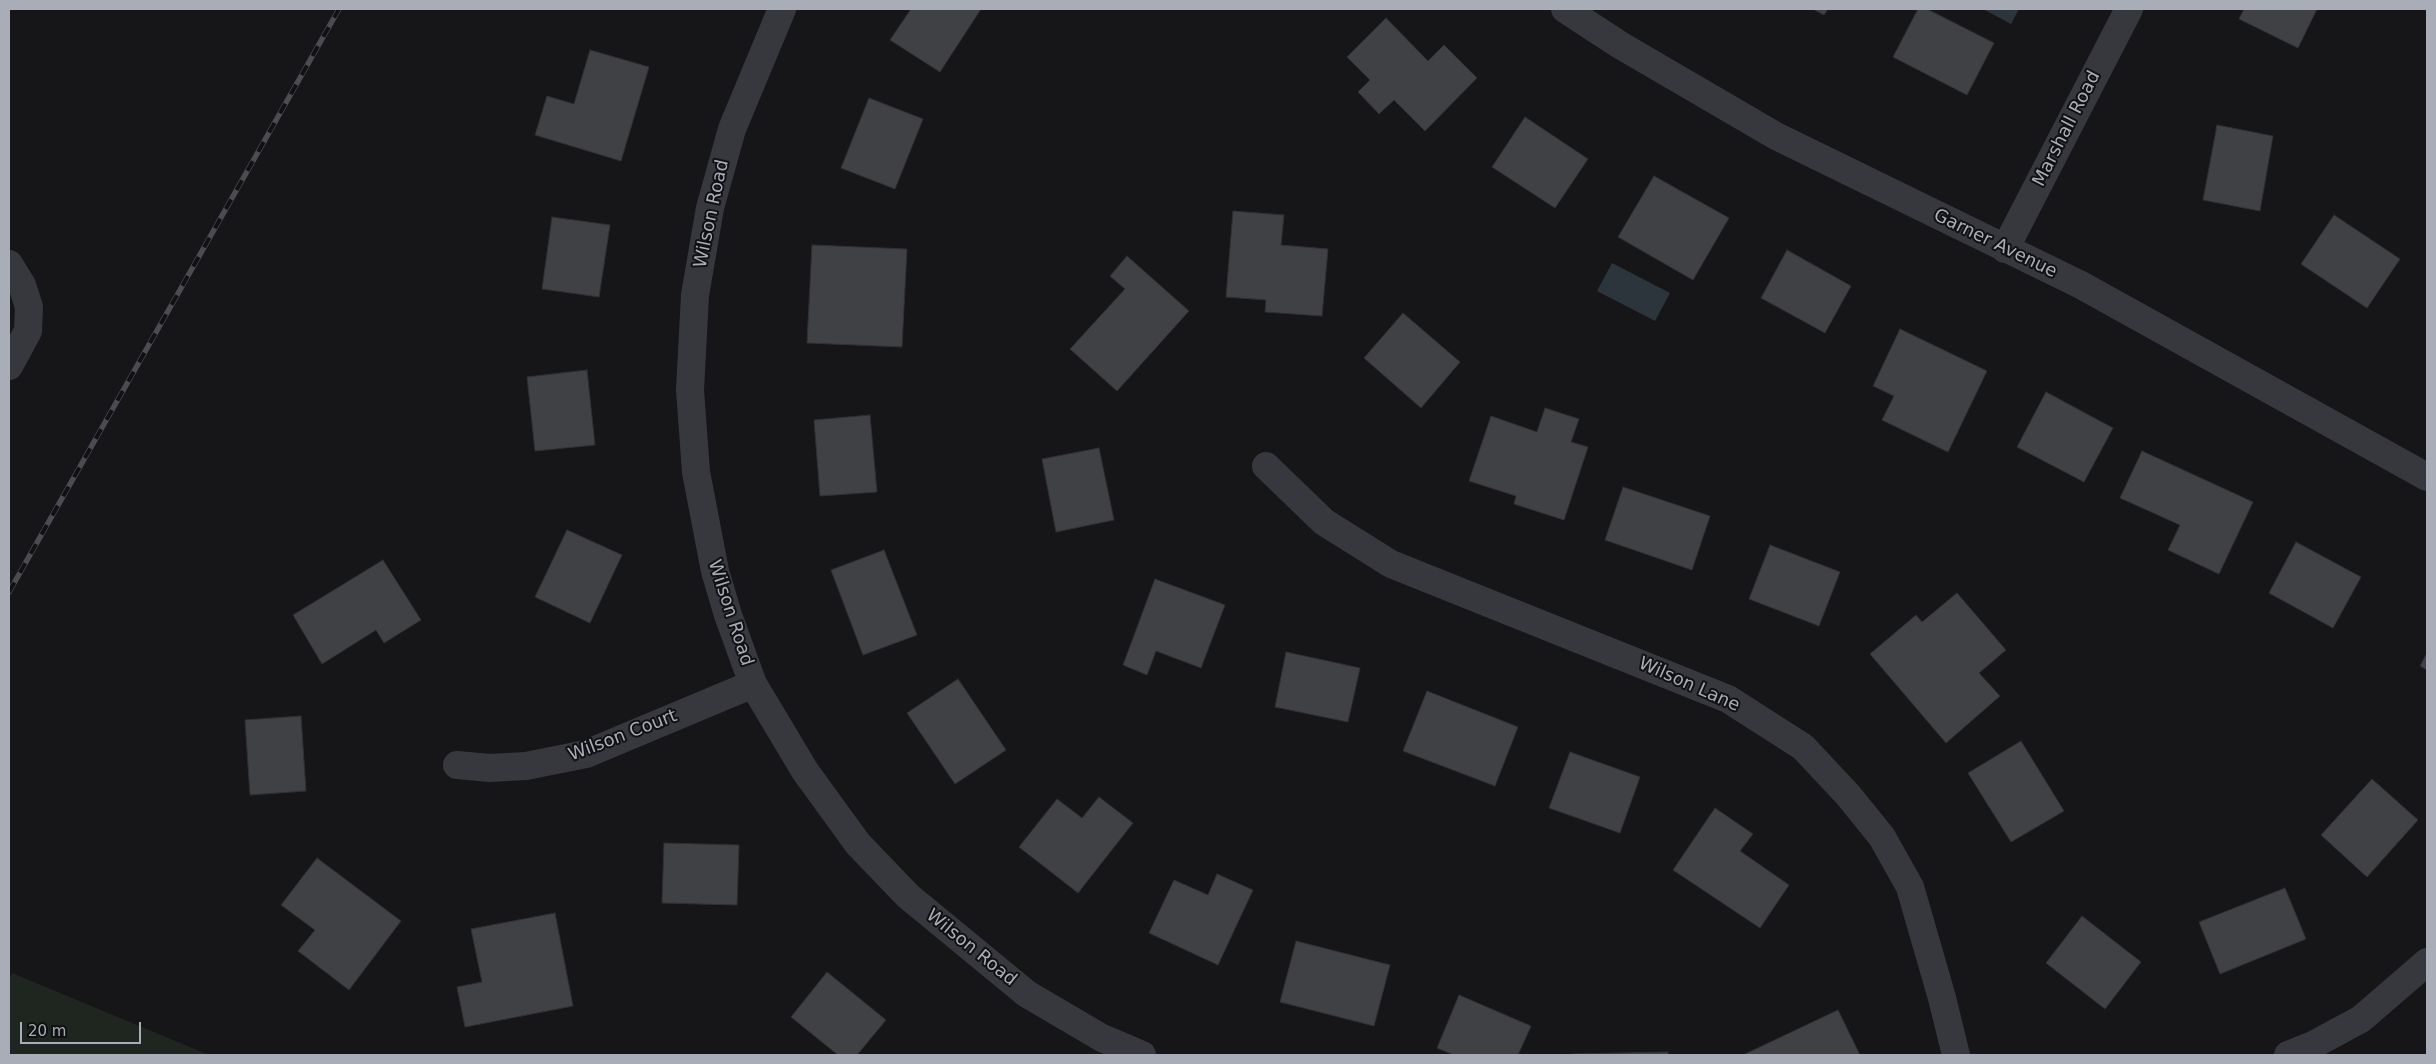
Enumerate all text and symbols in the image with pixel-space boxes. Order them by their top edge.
street label: Marshall Road [2029,68,2105,190]
street label: Wilson Road [690,158,734,270]
street label: Garner Avenue [1930,205,2060,283]
street label: Wilson Road [703,557,757,669]
street label: Wilson Lane [1635,653,1743,717]
street label: Wilson Court [566,705,680,767]
street label: Wilson Road [921,905,1021,991]
scale bar [22,1012,144,1044]
text: 20 m [28,1022,66,1040]

